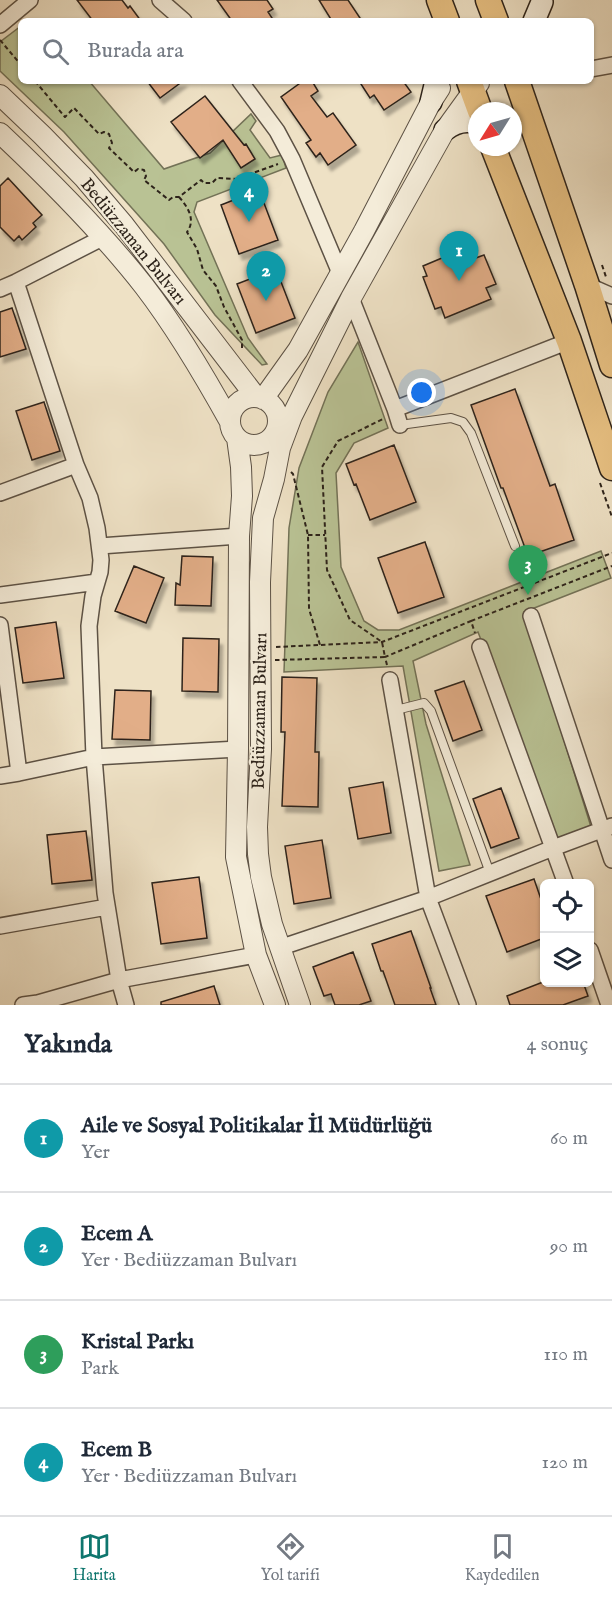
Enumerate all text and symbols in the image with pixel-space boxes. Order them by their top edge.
search box [18,18,594,84]
icon: search [39,35,72,68]
text: Burada ara [87,37,184,65]
north arrow [468,102,522,156]
pin: 4 [230,172,268,222]
street label: Bediüzzaman Bulvarı [75,174,191,310]
pin: 1 [440,232,478,281]
pin: 2 [246,252,286,301]
your location [407,378,436,407]
pin: 3 [508,546,548,595]
street label: Bediüzzaman Bulvarı [248,632,273,790]
map controls [540,879,594,987]
button: locate [540,879,594,933]
button: layers [540,933,594,987]
text: Yakında [24,1028,112,1061]
text: 4 sonuç [527,1032,588,1057]
text: Aile ve Sosyal Politikalar İl Müdürlüğü [81,1112,432,1140]
text: 1 [40,1126,47,1151]
text: 60 m [550,1126,588,1151]
text: Yer [81,1140,110,1165]
text: Ecem A [81,1220,152,1248]
text: 2 [39,1234,48,1259]
text: 90 m [550,1234,588,1259]
text: Yer · Bediüzzaman Bulvarı [81,1248,297,1273]
text: Kristal Parkı [81,1328,194,1356]
text: 3 [40,1342,47,1367]
text: 110 m [544,1342,588,1367]
text: Park [81,1356,119,1381]
text: Ecem B [81,1436,152,1464]
text: 4 [39,1450,48,1475]
text: 120 m [542,1450,588,1475]
text: Yer · Bediüzzaman Bulvarı [81,1464,297,1489]
tab: Harita [73,1530,116,1586]
tab: Yol tarifi [261,1530,320,1586]
tab: Kaydedilen [465,1530,539,1586]

